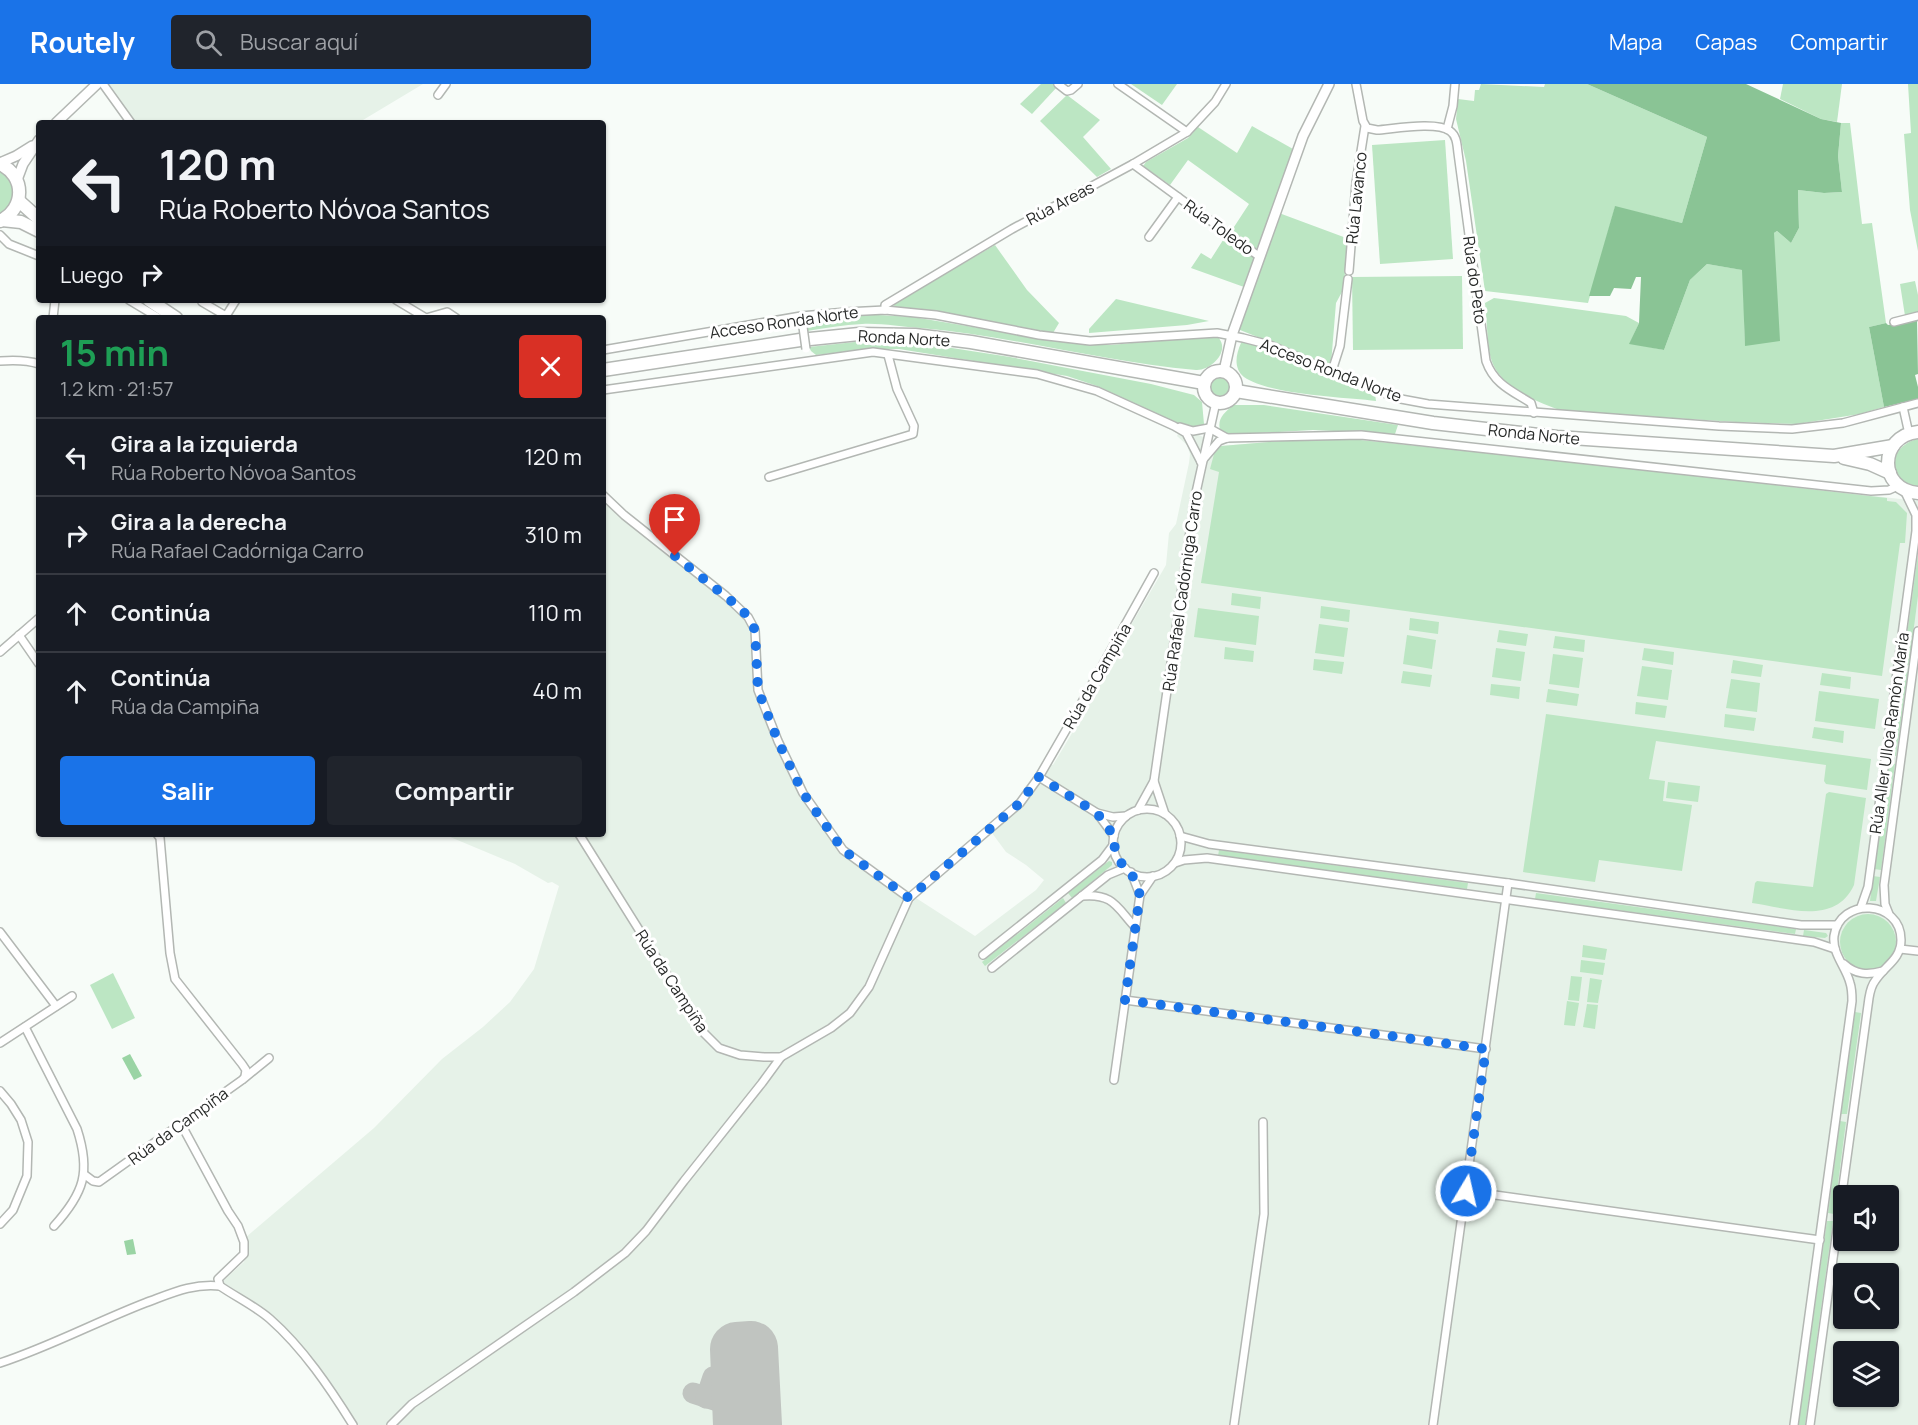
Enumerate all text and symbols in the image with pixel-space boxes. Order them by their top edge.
search box [171,15,591,69]
text: Routely [30,23,135,61]
icon: search [192,26,225,59]
text: Buscar aquí [240,27,358,57]
text: Mapa [1609,28,1662,56]
text: Capas [1695,28,1757,56]
text: Compartir [1790,28,1888,56]
text: 120 m [159,135,276,193]
icon: left [60,144,138,222]
street label: Rúa Lavanco [1340,151,1372,245]
street label: Rúa Areas [1022,176,1098,230]
text: Rúa Roberto Nóvoa Santos [159,190,490,227]
street label: Rúa Toledo [1180,194,1258,260]
street label: Rúa do Peto [1458,235,1492,325]
icon: right [135,258,168,291]
text: Luego [60,260,123,290]
street label: Acceso Ronda Norte [708,301,860,343]
street label: Ronda Norte [857,325,951,351]
text: 15 min [60,328,169,377]
street label: Acceso Ronda Norte [1257,333,1405,407]
button: close [519,335,582,398]
text: 1.2 km · 21:57 [60,375,174,402]
street label: Ronda Norte [1487,418,1581,450]
text: Gira a la izquierda [111,429,298,459]
icon: left [60,441,93,474]
text: 120 m [524,442,582,472]
text: Rúa Roberto Nóvoa Santos [111,459,356,486]
street label: Rúa Rafael Cadórniga Carro [1157,489,1207,693]
pin [649,494,700,556]
icon: arrive [658,503,691,536]
text: Gira a la derecha [111,507,287,537]
icon: right [60,519,93,552]
text: 310 m [525,520,582,550]
text: Rúa Rafael Cadórniga Carro [111,537,364,564]
icon: ahead [60,597,93,630]
text: Continúa [111,598,211,628]
text: 110 m [528,598,582,628]
street label: Rúa da Campiña [1058,619,1136,733]
street label: Rúa Aller Ulloa Ramón María [1864,631,1914,835]
text: Continúa [111,663,211,693]
icon: ahead [60,675,93,708]
text: 40 m [533,676,582,706]
text: Rúa da Campiña [111,693,259,720]
button: Salir [60,756,315,825]
button: Compartir [327,756,582,825]
street label: Rúa da Campiña [630,925,714,1037]
street label: Rúa da Campiña [123,1082,233,1170]
position arrow [1434,1159,1498,1223]
map controls [1833,1185,1899,1407]
button: sound [1833,1185,1899,1251]
button: search [1833,1263,1899,1329]
button: layers [1833,1341,1899,1407]

